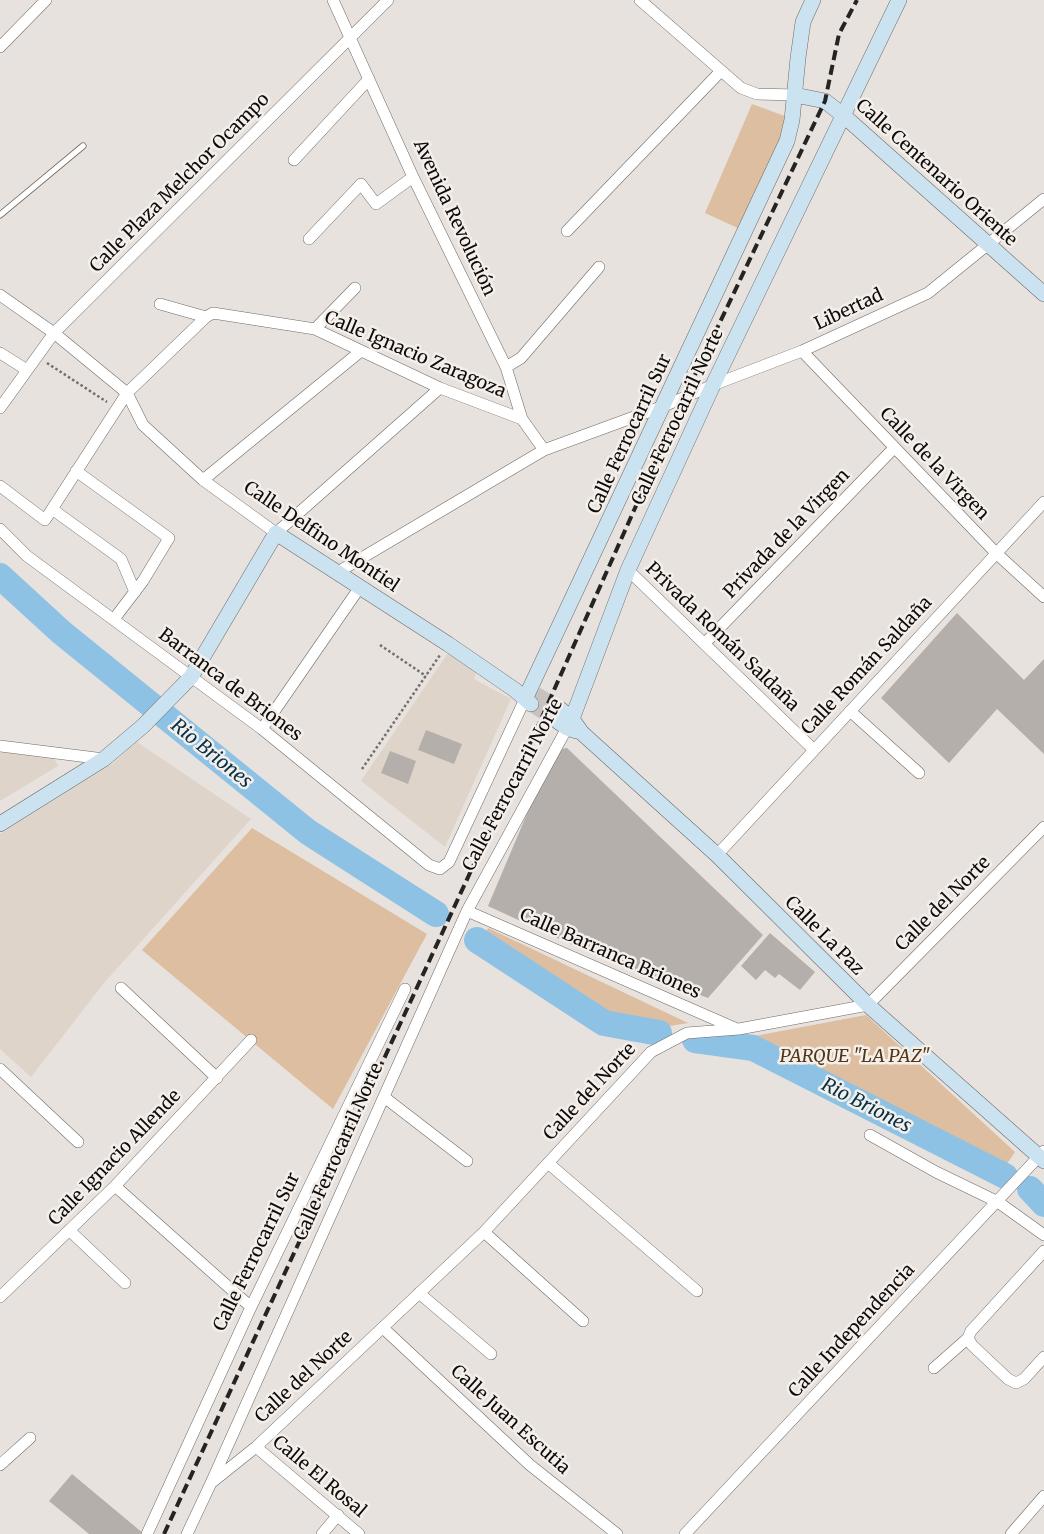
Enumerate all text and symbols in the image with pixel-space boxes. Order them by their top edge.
street label: Calle Plaza Melchor Ocampo [86,89,274,277]
street label: Calle Centenario Oriente [851,95,1021,251]
street label: Avenida Revolución [408,137,500,299]
street label: Libertad [811,285,887,335]
street label: Calle Ignacio Zaragoza [321,307,509,403]
street label: Calle Ferrocarril Norte [628,325,728,509]
street label: Calle Ferrocarril Sur [584,351,676,517]
street label: Calle de la Virgen [875,403,993,525]
street label: Privada de la Virgen [720,465,854,603]
street label: Calle Delfino Montiel [239,477,403,597]
street label: Privada Román Saldaña [641,558,803,716]
street label: Calle Román Saldaña [797,592,937,740]
street label: Barranca de Briones [154,624,306,746]
street label: Calle Ferrocarril Norte [458,695,568,875]
water label: Rio Briones [166,714,256,794]
street label: Calle del Norte [891,852,995,956]
street label: Calle La Paz [780,892,868,980]
street label: Calle Barranca Briones [516,904,704,1004]
street label: Calle del Norte [539,1039,641,1145]
park label: PARQUE "LA PAZ" [780,1046,930,1068]
street label: Calle Ferrocarril Norte [290,1060,388,1244]
water label: Rio Briones [817,1074,915,1138]
street label: Calle Ignacio Allende [44,1085,186,1231]
street label: Calle Ferrocarril Sur [209,1169,305,1335]
street label: Calle Independencia [784,1260,920,1402]
street label: Calle del Norte [251,1326,357,1428]
street label: Calle Juan Escutia [446,1361,574,1479]
street label: Calle El Rosal [268,1432,370,1522]

